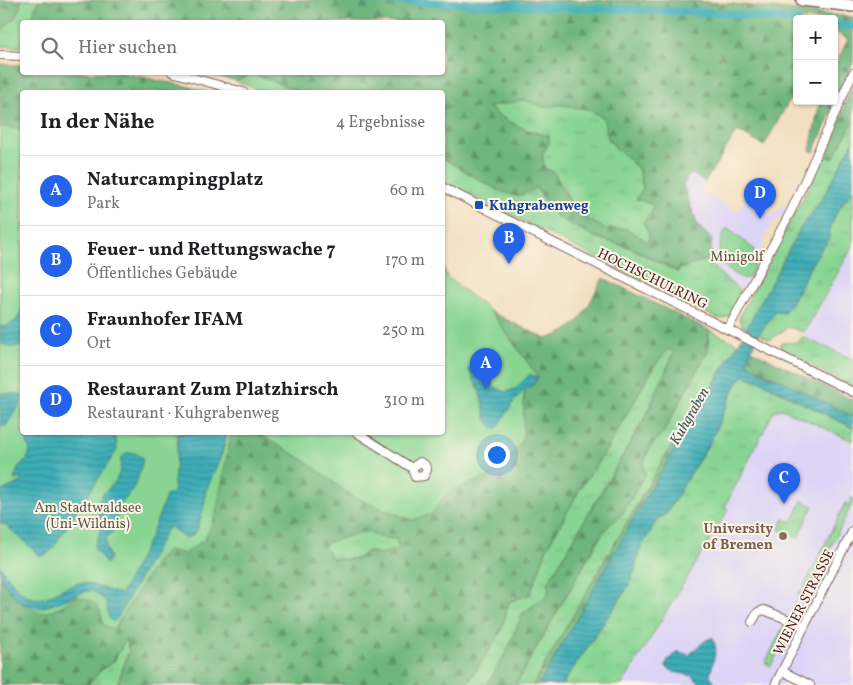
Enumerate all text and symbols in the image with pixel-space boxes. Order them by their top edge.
map controls [793,15,838,105]
button: + [793,15,838,60]
search box [20,20,445,75]
icon: search [38,34,66,62]
text: Hier suchen [78,35,177,61]
button: − [793,60,838,105]
text: In der Nähe [40,108,155,137]
text: 4 Ergebnisse [336,112,425,134]
text: Naturcampingplatz [87,167,263,193]
pin: D [744,178,776,219]
text: A [50,180,62,202]
text: 60 m [390,180,425,202]
text: Park [87,193,120,215]
place label: Kuhgrabenweg [489,197,589,216]
marker: Kuhgrabenweg [473,199,485,211]
pin: B [493,223,525,264]
text: Feuer- und Rettungswache 7 [87,237,336,263]
street label: HOCHSCHULRING [594,244,711,314]
park label: Minigolf [710,248,765,267]
text: B [51,250,61,272]
text: 170 m [385,250,425,272]
text: Öffentliches Gebäude [87,263,237,285]
text: Fraunhofer IFAM [87,307,243,333]
text: C [51,320,61,342]
text: 250 m [382,320,425,342]
text: Ort [87,333,111,355]
pin: A [470,348,502,389]
text: Restaurant Zum Platzhirsch [87,377,339,403]
water label: Kuhgraben [665,384,715,449]
text: D [50,390,62,412]
text: 310 m [384,390,425,412]
text: Restaurant · Kuhgrabenweg [87,403,280,425]
your location [484,442,510,468]
pin: C [768,463,800,504]
park label: Am Stadtwaldsee (Uni-Wildnis) [35,499,142,534]
place label: University of Bremen [703,520,773,555]
marker: University of Bremen [777,530,789,542]
street label: WIENER STRASSE [769,546,839,659]

